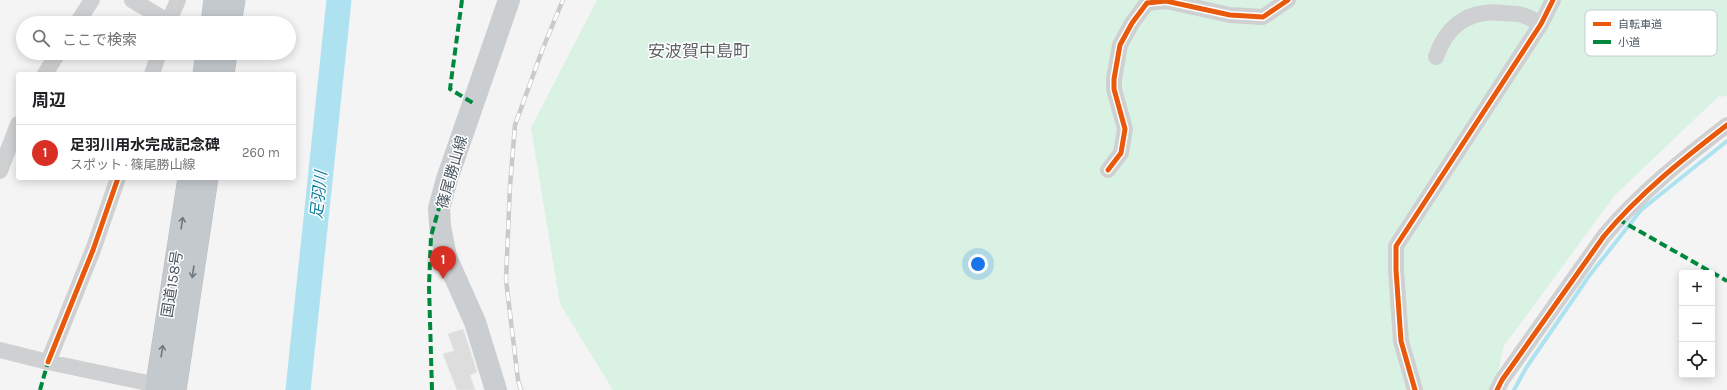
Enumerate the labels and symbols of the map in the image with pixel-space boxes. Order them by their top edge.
legend [1585,10,1717,56]
text: 自転車道 [1618,18,1662,31]
text: 小道 [1618,36,1640,49]
district label: 安波賀中島町 [648,41,750,61]
street label: 篠尾勝山線 [433,133,471,211]
water label: 足羽川 [307,168,331,220]
one-way arrow [178,217,186,230]
pin: 1 [430,246,456,279]
street label: 国道158号 [158,249,186,319]
your location [968,254,988,274]
one-way arrow [189,265,197,278]
one-way arrow [158,345,166,358]

